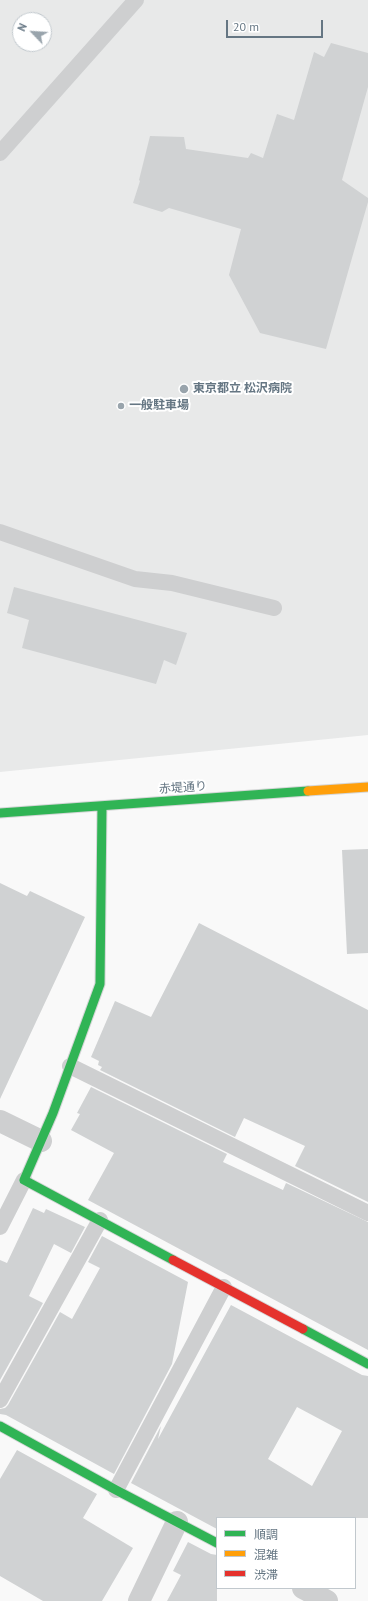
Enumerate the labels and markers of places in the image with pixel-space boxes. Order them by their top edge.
place label: 東京都立 松沢病院 [193,382,292,396]
marker: 東京都立 松沢病院 [178,383,190,395]
place label: 一般駐車場 [129,399,189,413]
marker: 一般駐車場 [116,401,126,411]

